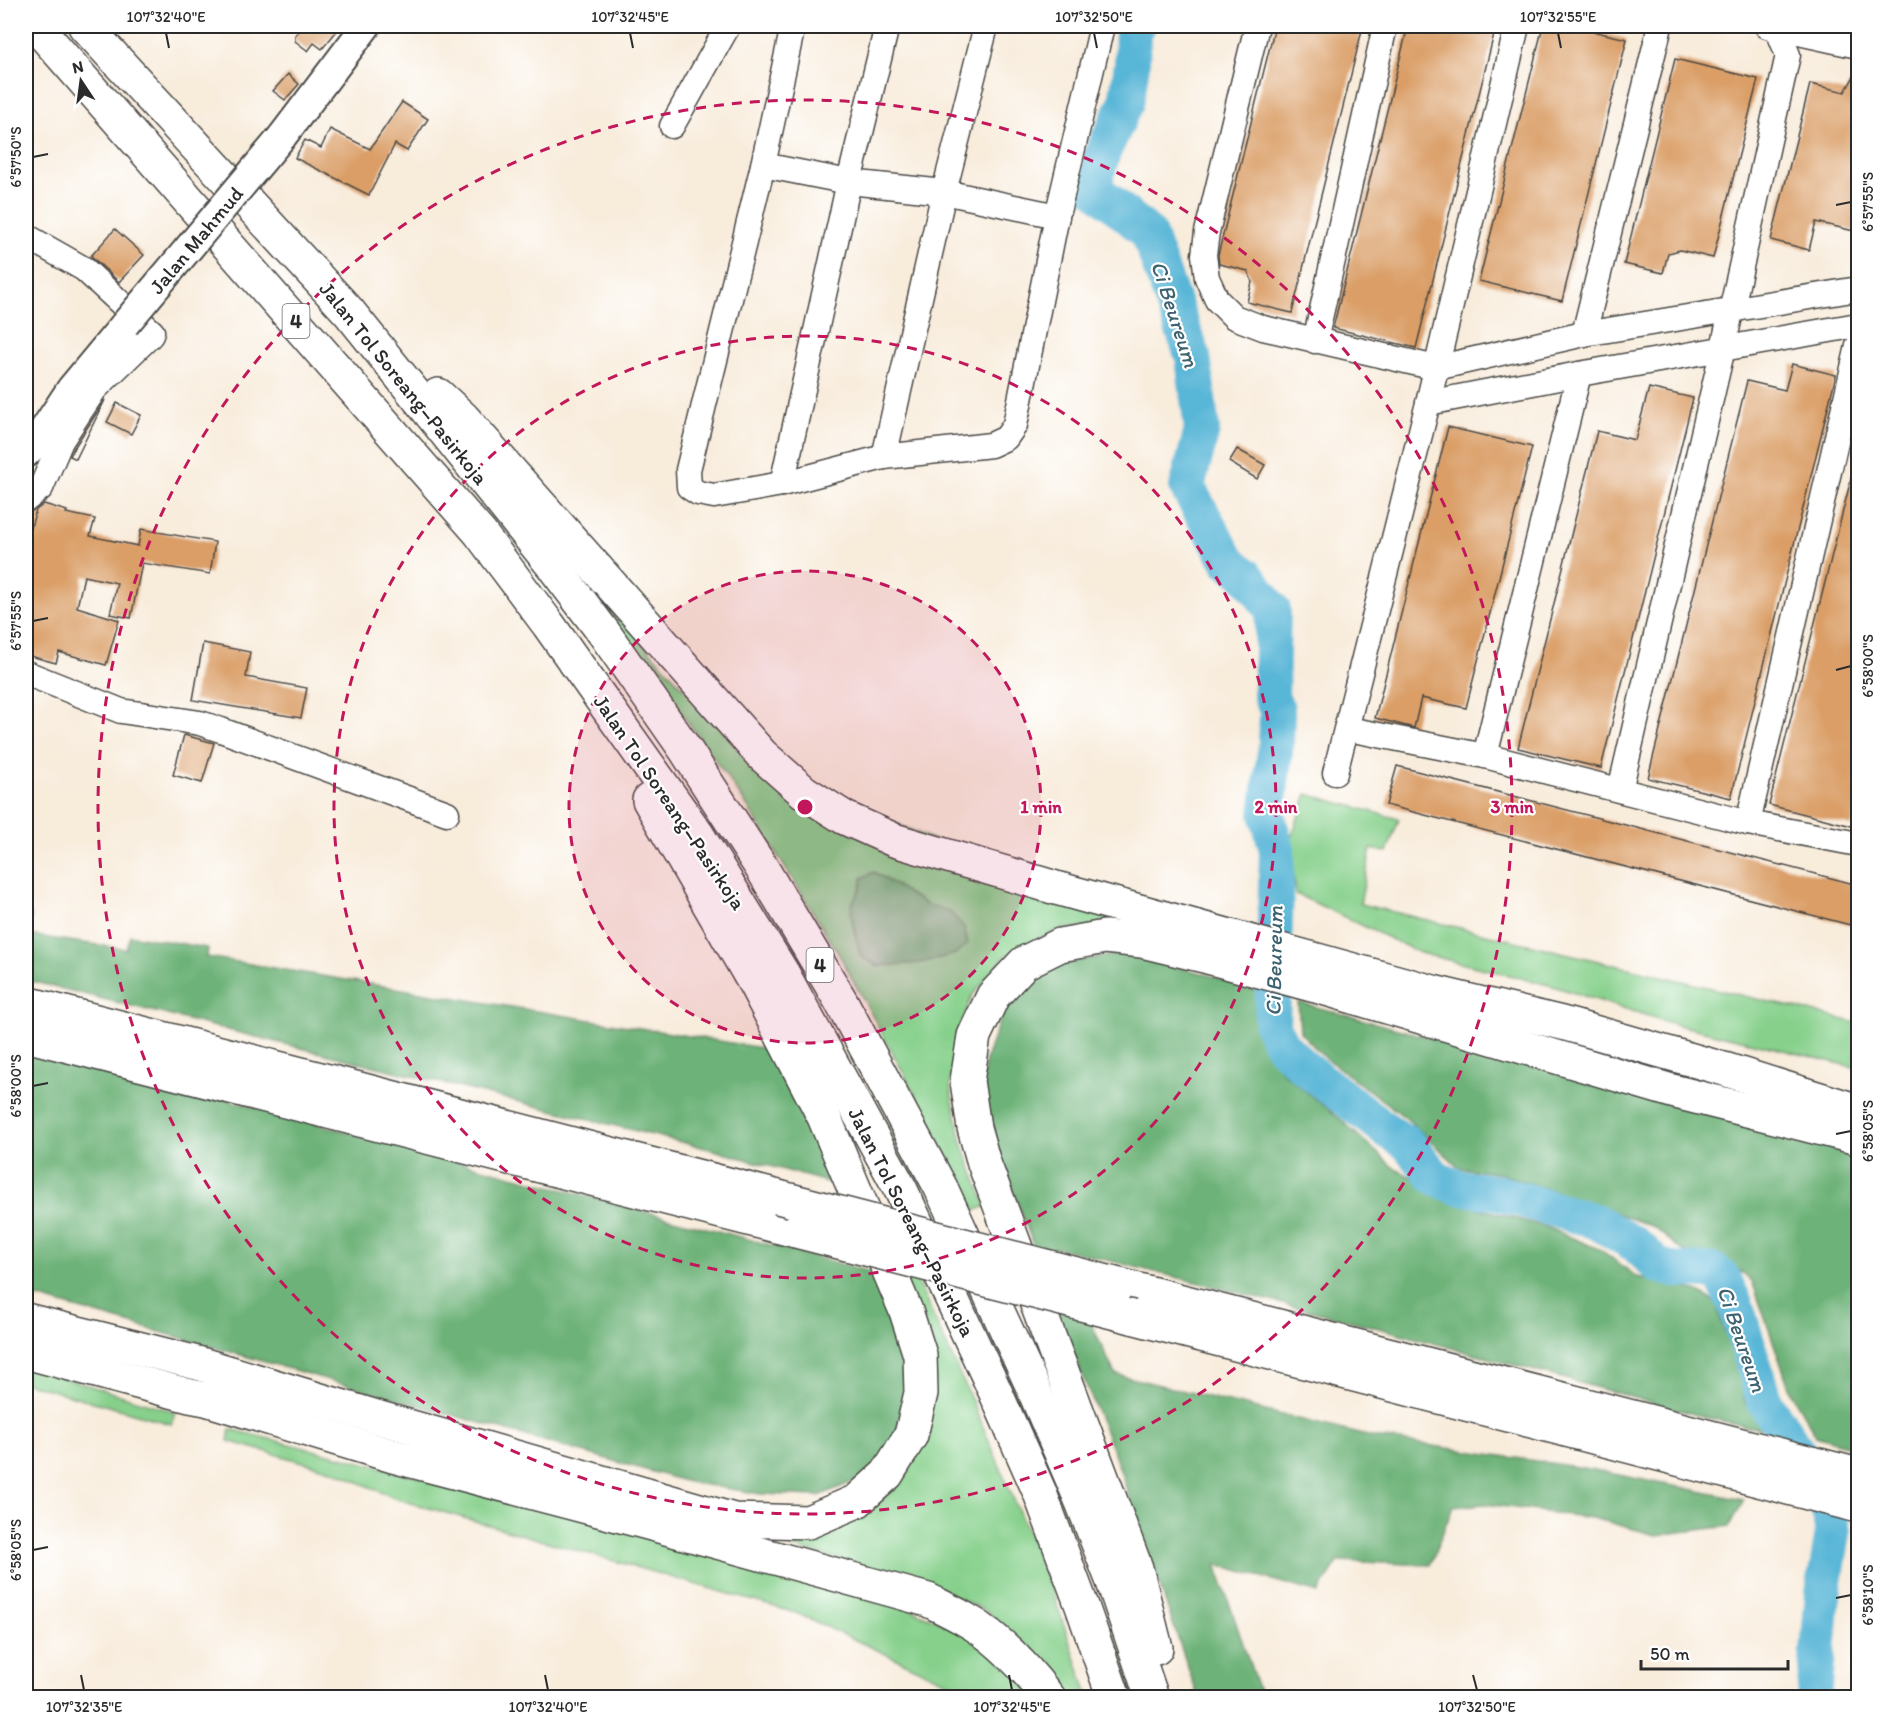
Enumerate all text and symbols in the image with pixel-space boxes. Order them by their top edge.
text: 107°32'40"E [127,8,205,26]
text: 107°32'45"E [591,8,669,26]
text: 107°32'50"E [1055,8,1133,26]
text: 107°32'55"E [1520,8,1596,26]
north arrow [51,51,111,111]
text: N [70,56,85,77]
text: 6°57'50"S [7,126,25,188]
text: 6°57'55"S [1859,172,1877,232]
street label: Jalan Mahmud [144,181,248,299]
water label: Ci Beureum [1145,257,1205,371]
street label: Jalan Tol Soreang–Pasirkoja [314,276,494,490]
road number: 4 [282,304,310,338]
text: 6°57'55"S [7,591,25,651]
text: 6°58'00"S [1859,634,1877,698]
street label: Jalan Tol Soreang–Pasirkoja [589,690,751,914]
text: 1 min [1020,796,1062,818]
text: 2 min [1255,796,1298,818]
text: 3 min [1490,796,1534,818]
centre of rings [795,797,815,817]
water label: Ci Beureum [1260,905,1288,1016]
road number: 4 [806,948,834,982]
text: 6°58'00"S [7,1054,25,1118]
text: 6°58'05"S [1859,1100,1877,1162]
street label: Jalan Tol Soreang–Pasirkoja [843,1103,981,1341]
water label: Ci Beureum [1711,1282,1773,1396]
text: 6°58'05"S [7,1519,25,1581]
text: 6°58'10"S [1859,1564,1877,1626]
scale bar [1641,1633,1788,1671]
text: 50 m [1650,1643,1690,1665]
text: 107°32'35"E [46,1698,122,1716]
text: 107°32'40"E [509,1698,587,1716]
text: 107°32'45"E [973,1698,1051,1716]
text: 107°32'50"E [1438,1698,1516,1716]

